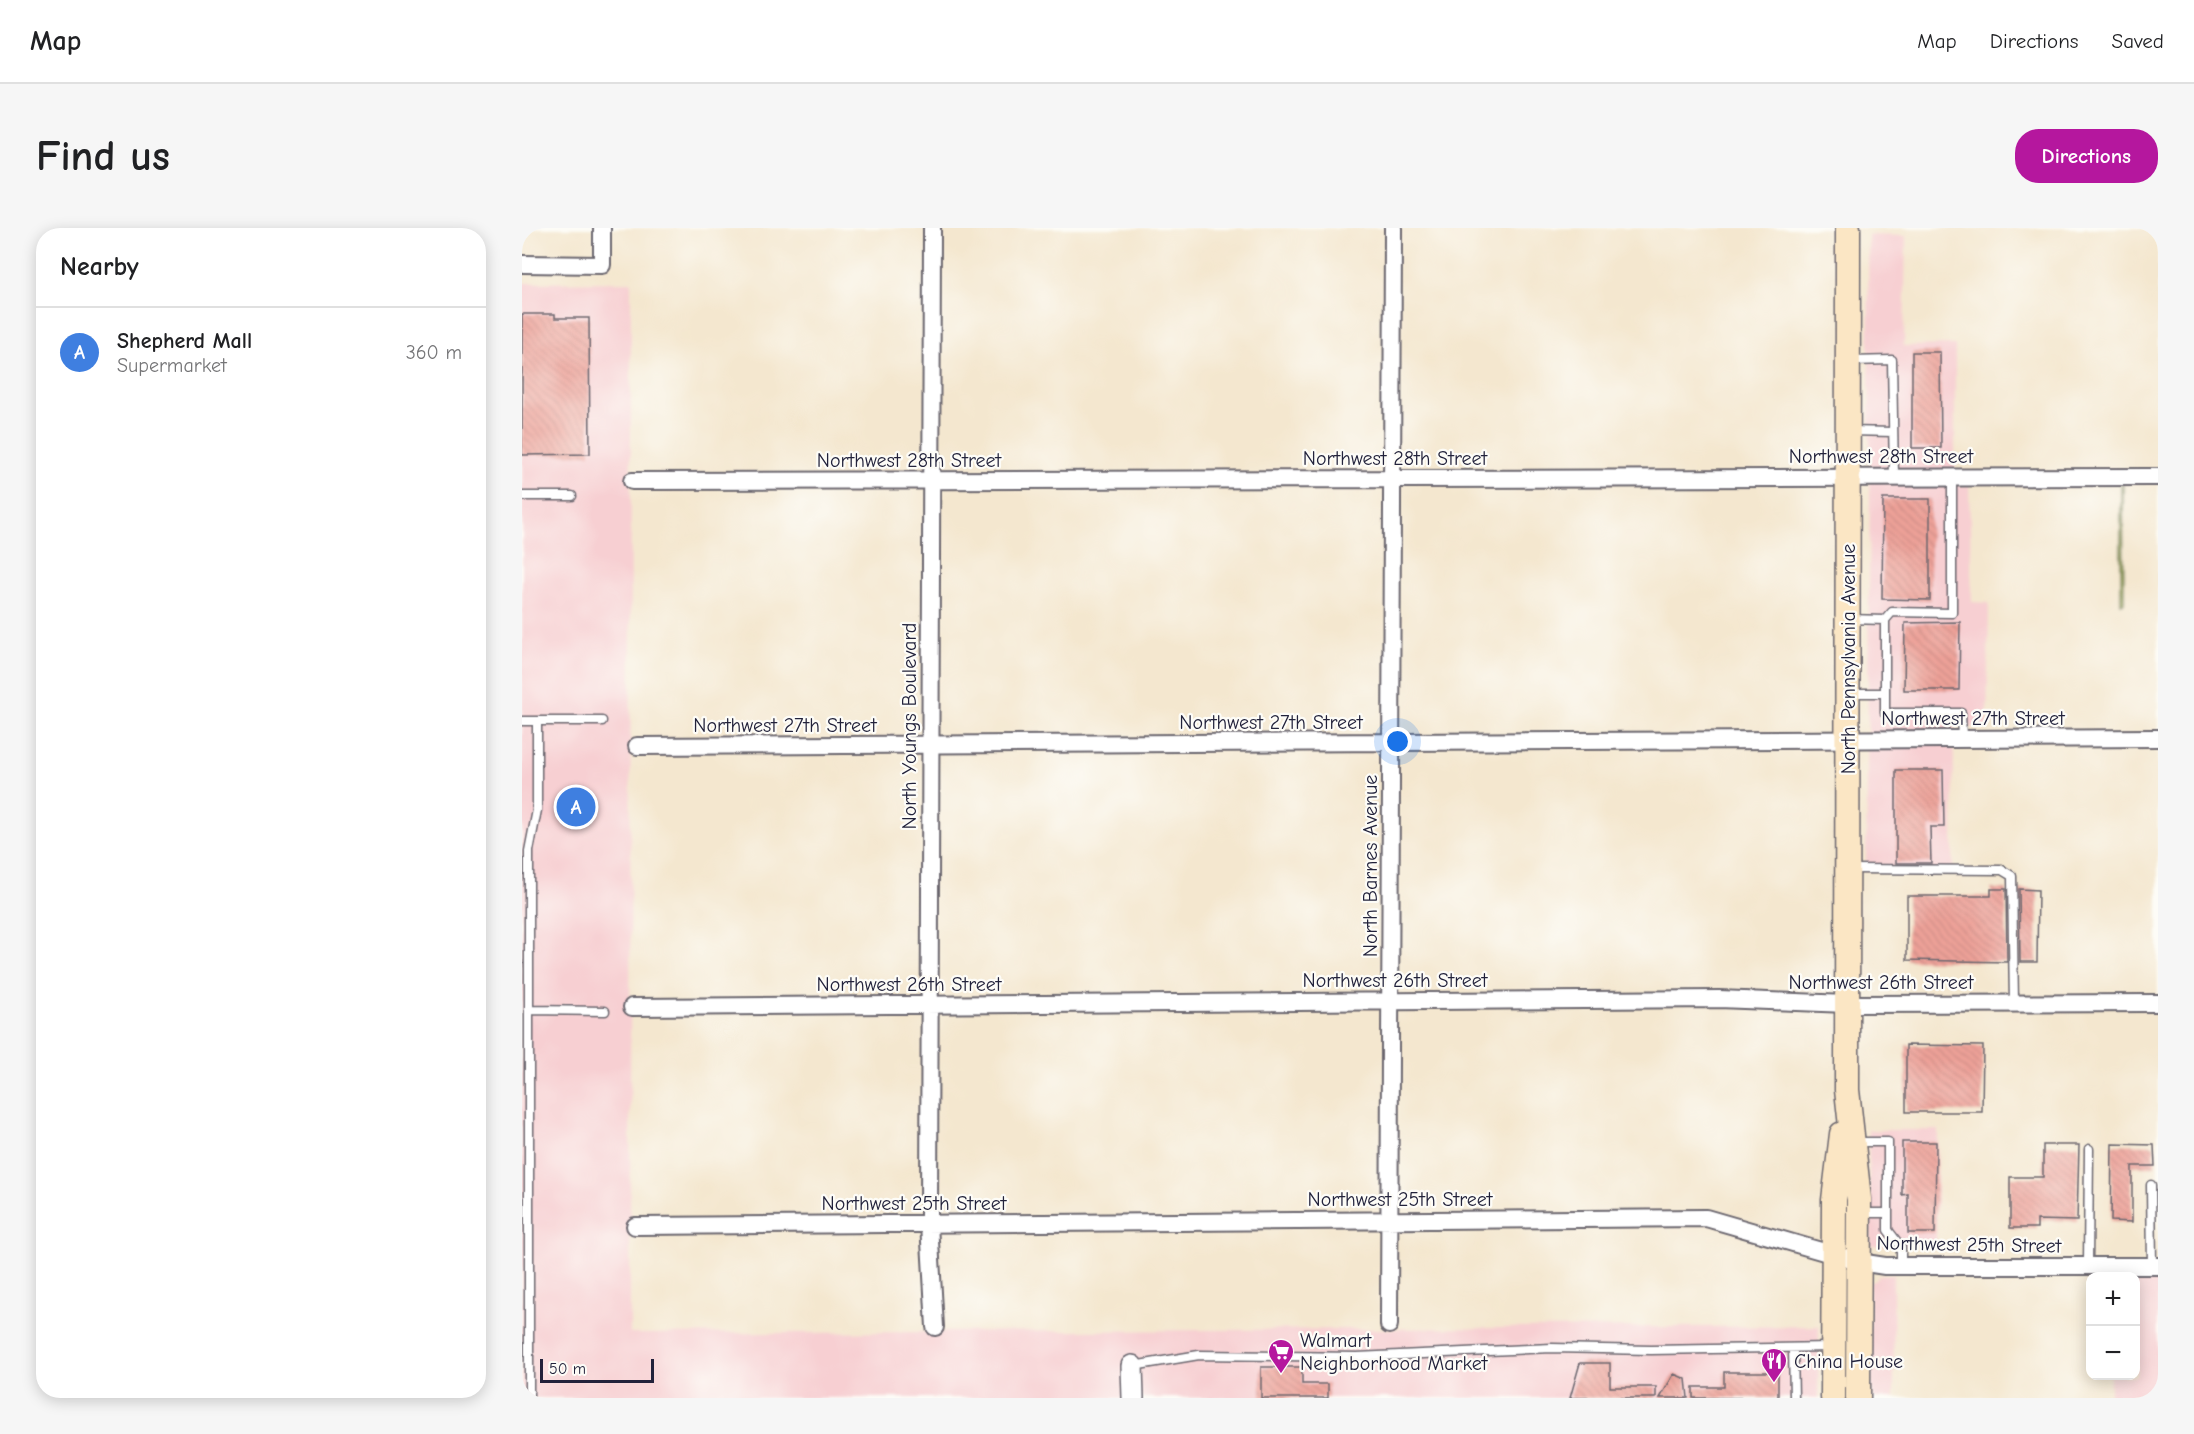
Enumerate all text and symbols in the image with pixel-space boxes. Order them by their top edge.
text: Map [30,25,81,57]
text: Map [1917,29,1957,53]
text: Directions [1990,29,2079,53]
text: Saved [2112,29,2164,53]
button: Directions [2015,129,2158,183]
text: Find us [36,132,170,181]
text: Nearby [60,252,139,282]
text: Shepherd Mall [117,328,252,354]
text: A [74,341,85,364]
text: 360 m [406,341,462,364]
text: Supermarket [117,354,227,377]
street label: Northwest 28th Street [1789,445,1974,468]
street label: Northwest 28th Street [1303,447,1488,470]
street label: Northwest 28th Street [817,449,1002,472]
street label: North Pennsylvania Avenue [1837,544,1860,774]
street label: North Youngs Boulevard [898,623,921,829]
street label: Northwest 27th Street [1881,707,2066,730]
street label: Northwest 27th Street [1179,711,1364,734]
street label: Northwest 27th Street [693,714,878,737]
your location [1383,727,1412,756]
street label: North Barnes Avenue [1359,775,1382,957]
pin: A [556,784,596,830]
street label: Northwest 26th Street [1303,969,1489,992]
street label: Northwest 26th Street [1789,971,1975,994]
street label: Northwest 26th Street [817,973,1003,996]
street label: Northwest 25th Street [1308,1188,1494,1211]
street label: Northwest 25th Street [822,1192,1008,1215]
street label: Northwest 25th Street [1876,1231,2063,1258]
map controls [2086,1272,2140,1380]
button: + [2086,1272,2140,1326]
button: − [2086,1326,2140,1380]
place label: Walmart Neighborhood Market [1300,1329,1489,1375]
supermarket icon: Walmart Neighborhood Market [1266,1337,1296,1375]
restaurant icon: China House [1759,1346,1789,1384]
place label: China House [1794,1350,1903,1373]
scale bar [540,1356,654,1384]
text: 50 m [549,1360,586,1378]

